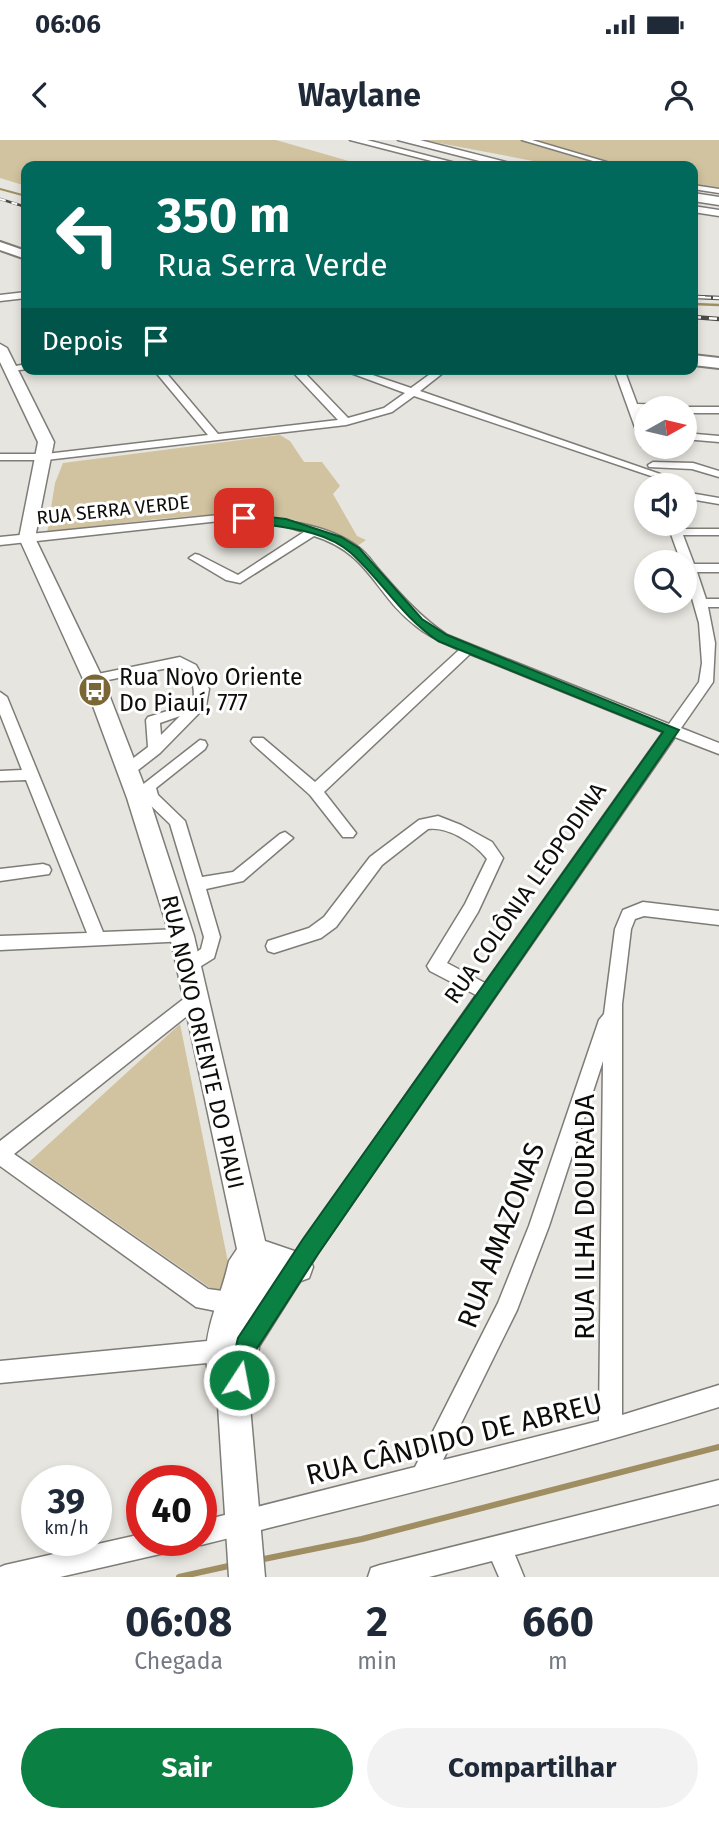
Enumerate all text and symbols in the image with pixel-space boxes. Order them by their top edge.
text: 06:06 [35,9,101,40]
icon: back [21,76,59,114]
text: Waylane [298,76,421,114]
icon: person [660,76,698,114]
text: 350 m [157,186,290,245]
icon: left [42,189,133,280]
text: Rua Serra Verde [157,246,388,284]
icon: arrive [137,322,175,360]
text: Depois [42,326,123,357]
north arrow [634,396,696,458]
map controls [634,396,697,613]
button: sound [634,473,697,536]
pin [214,488,274,548]
street label: RUA SERRA VERDE [35,491,191,529]
icon: arrive [225,499,263,537]
button: search [634,550,697,613]
place label: Rua Novo Oriente Do Piauí, 777 [119,663,303,717]
bus stop icon: Rua Novo Oriente Do Piauí, 777 [76,671,114,709]
street label: RUA COLÔNIA LEOPODINA [437,776,613,1009]
street label: RUA NOVO ORIENTE DO PIAUI [155,892,251,1192]
street label: RUA ILHA DOURADA [568,1094,601,1340]
street label: RUA AMAZONAS [450,1138,552,1332]
position arrow [202,1343,276,1417]
street label: RUA CÂNDIDO DE ABREU [302,1386,606,1492]
speed limit sign: 40 [126,1465,217,1556]
text: 39 [48,1480,85,1522]
text: km/h [44,1517,89,1539]
text: 06:08 [125,1597,232,1647]
text: 2 [366,1597,388,1647]
text: 660 [522,1597,594,1647]
text: Chegada [134,1647,223,1675]
text: min [357,1647,397,1675]
text: m [548,1647,568,1675]
button: Sair [21,1728,353,1808]
button: Compartilhar [367,1728,698,1808]

